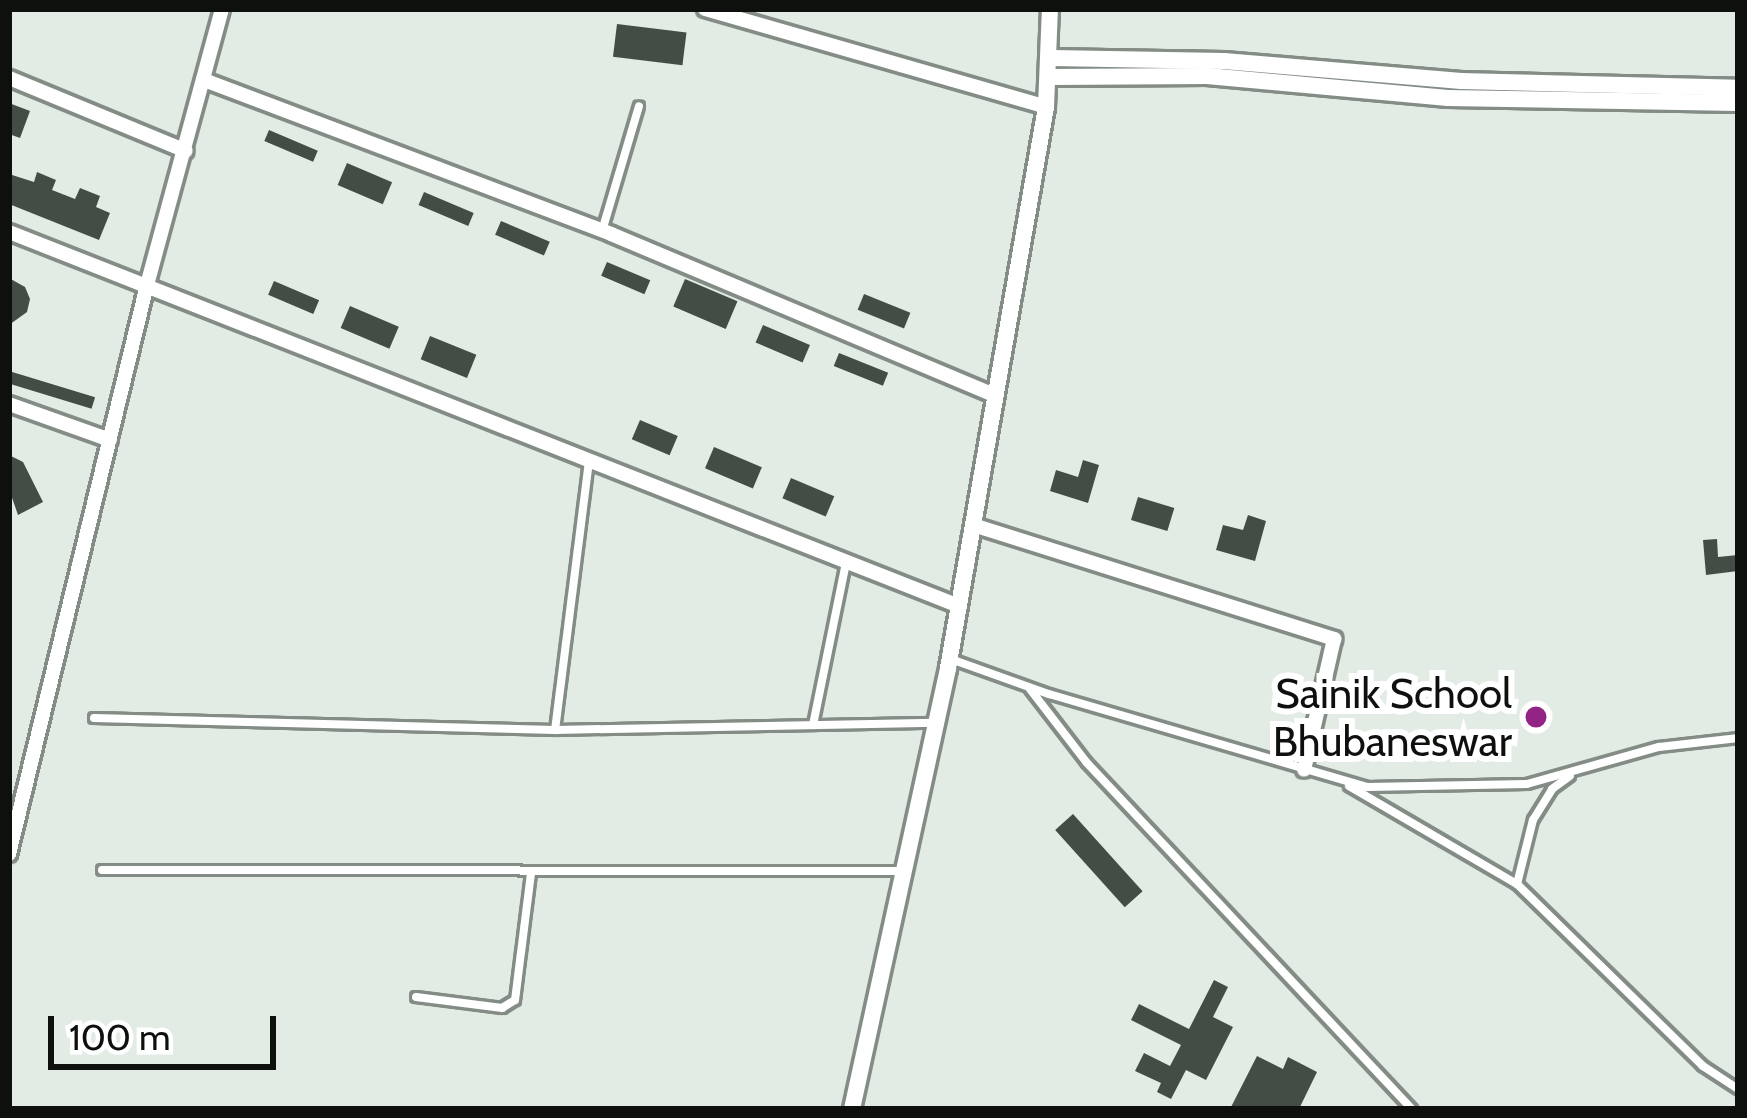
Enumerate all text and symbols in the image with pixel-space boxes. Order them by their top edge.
place label: Sainik School Bhubaneswar [1273,668,1512,766]
marker: Sainik School Bhubaneswar [1523,704,1549,730]
scale bar [54,992,282,1066]
text: 100 m [69,1015,171,1059]

